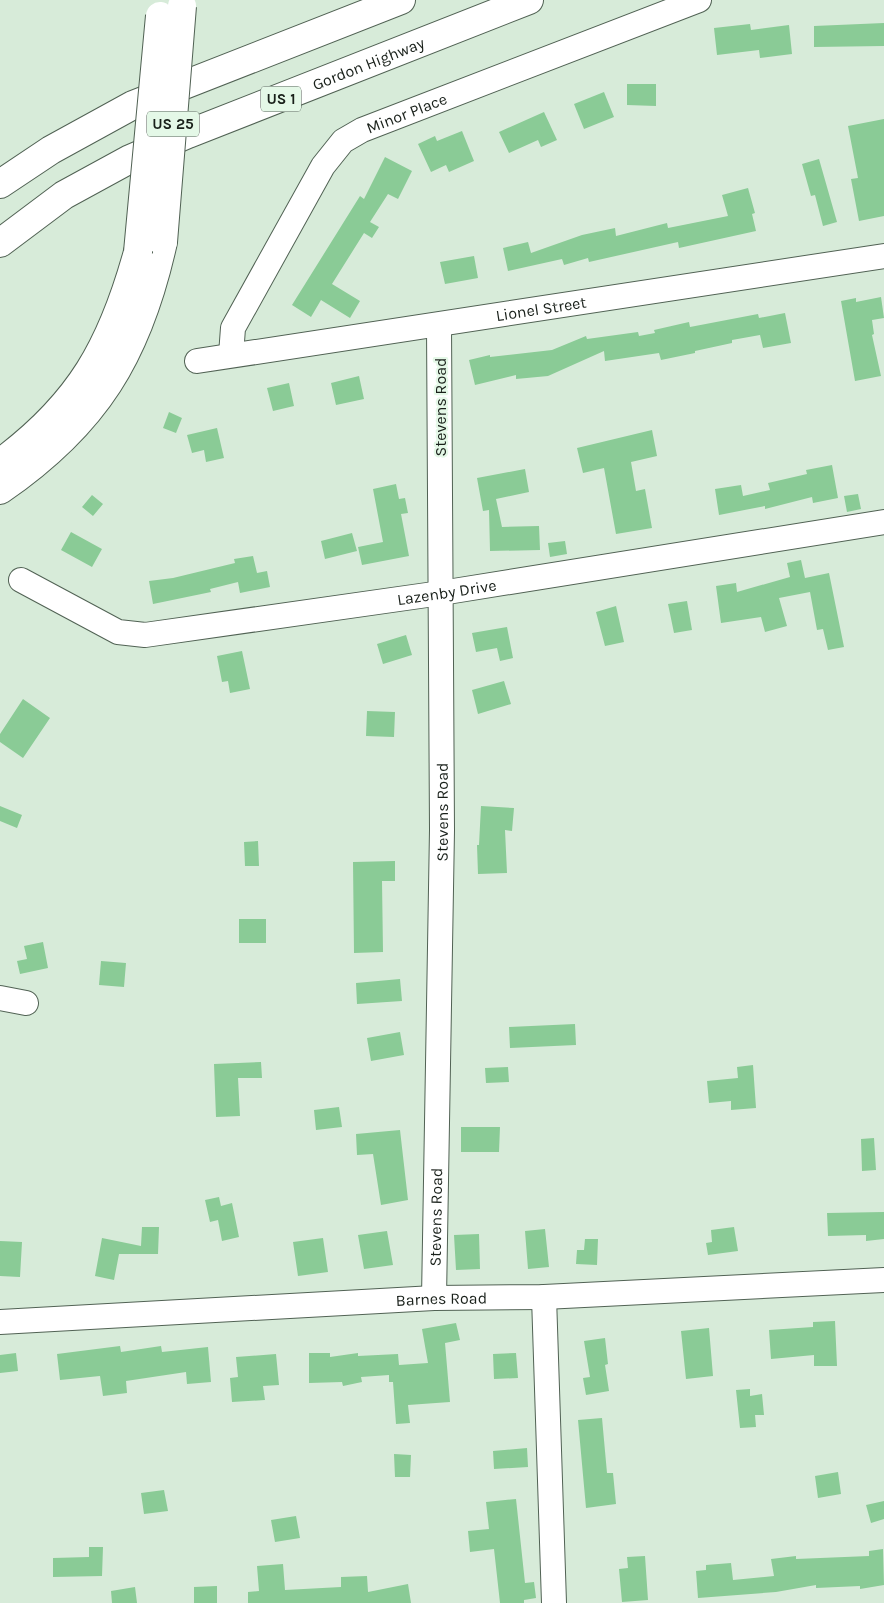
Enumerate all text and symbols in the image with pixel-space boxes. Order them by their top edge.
street label: Gordon Highway [310,32,427,94]
road number: US 1 [261,86,301,112]
street label: Minor Place [363,89,450,137]
road number: US 25 [147,112,199,136]
street label: Lionel Street [495,292,587,325]
street label: Stevens Road [431,358,450,456]
street label: Lazenby Drive [396,575,498,609]
street label: Stevens Road [432,763,452,862]
street label: Stevens Road [425,1167,446,1267]
street label: Barnes Road [395,1288,487,1310]

